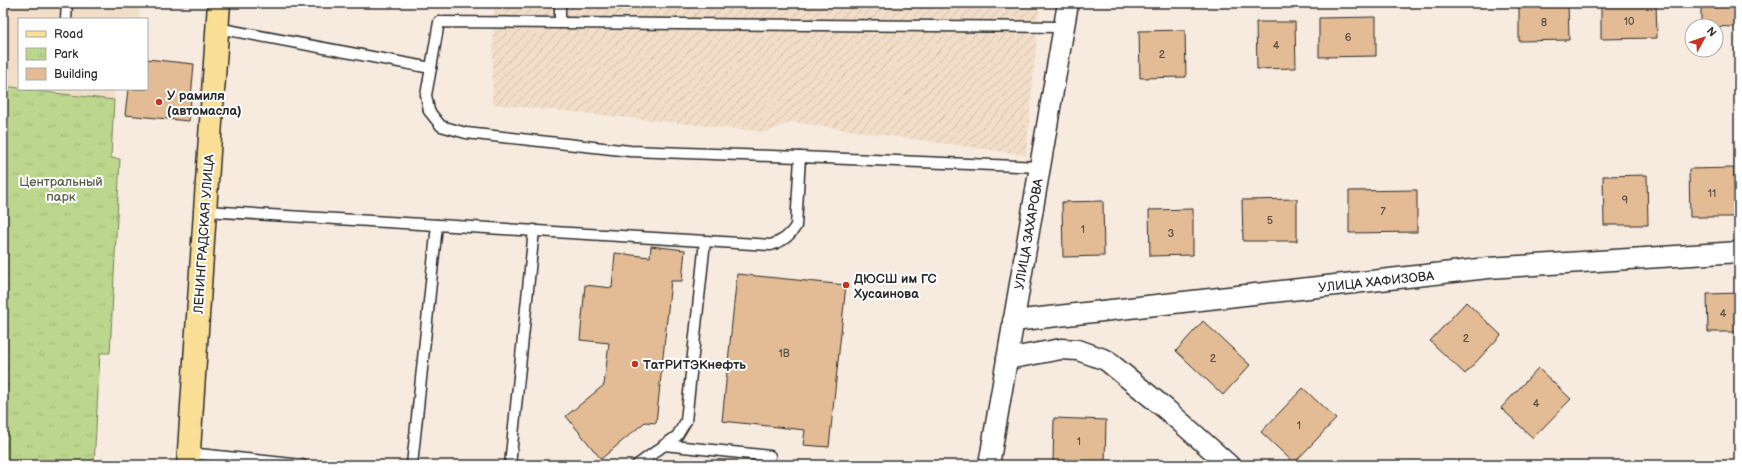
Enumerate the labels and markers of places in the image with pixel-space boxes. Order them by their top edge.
place label: У рамиля (автомасла) [167,88,241,119]
marker: У рамиля (автомасла) [154,97,164,107]
place label: ДЮСШ им ГС Хусаинова [853,271,937,302]
marker: ДЮСШ им ГС Хусаинова [841,280,851,290]
place label: ТатРИТЭКнефть [643,357,746,373]
marker: ТатРИТЭКнефть [630,359,640,369]

